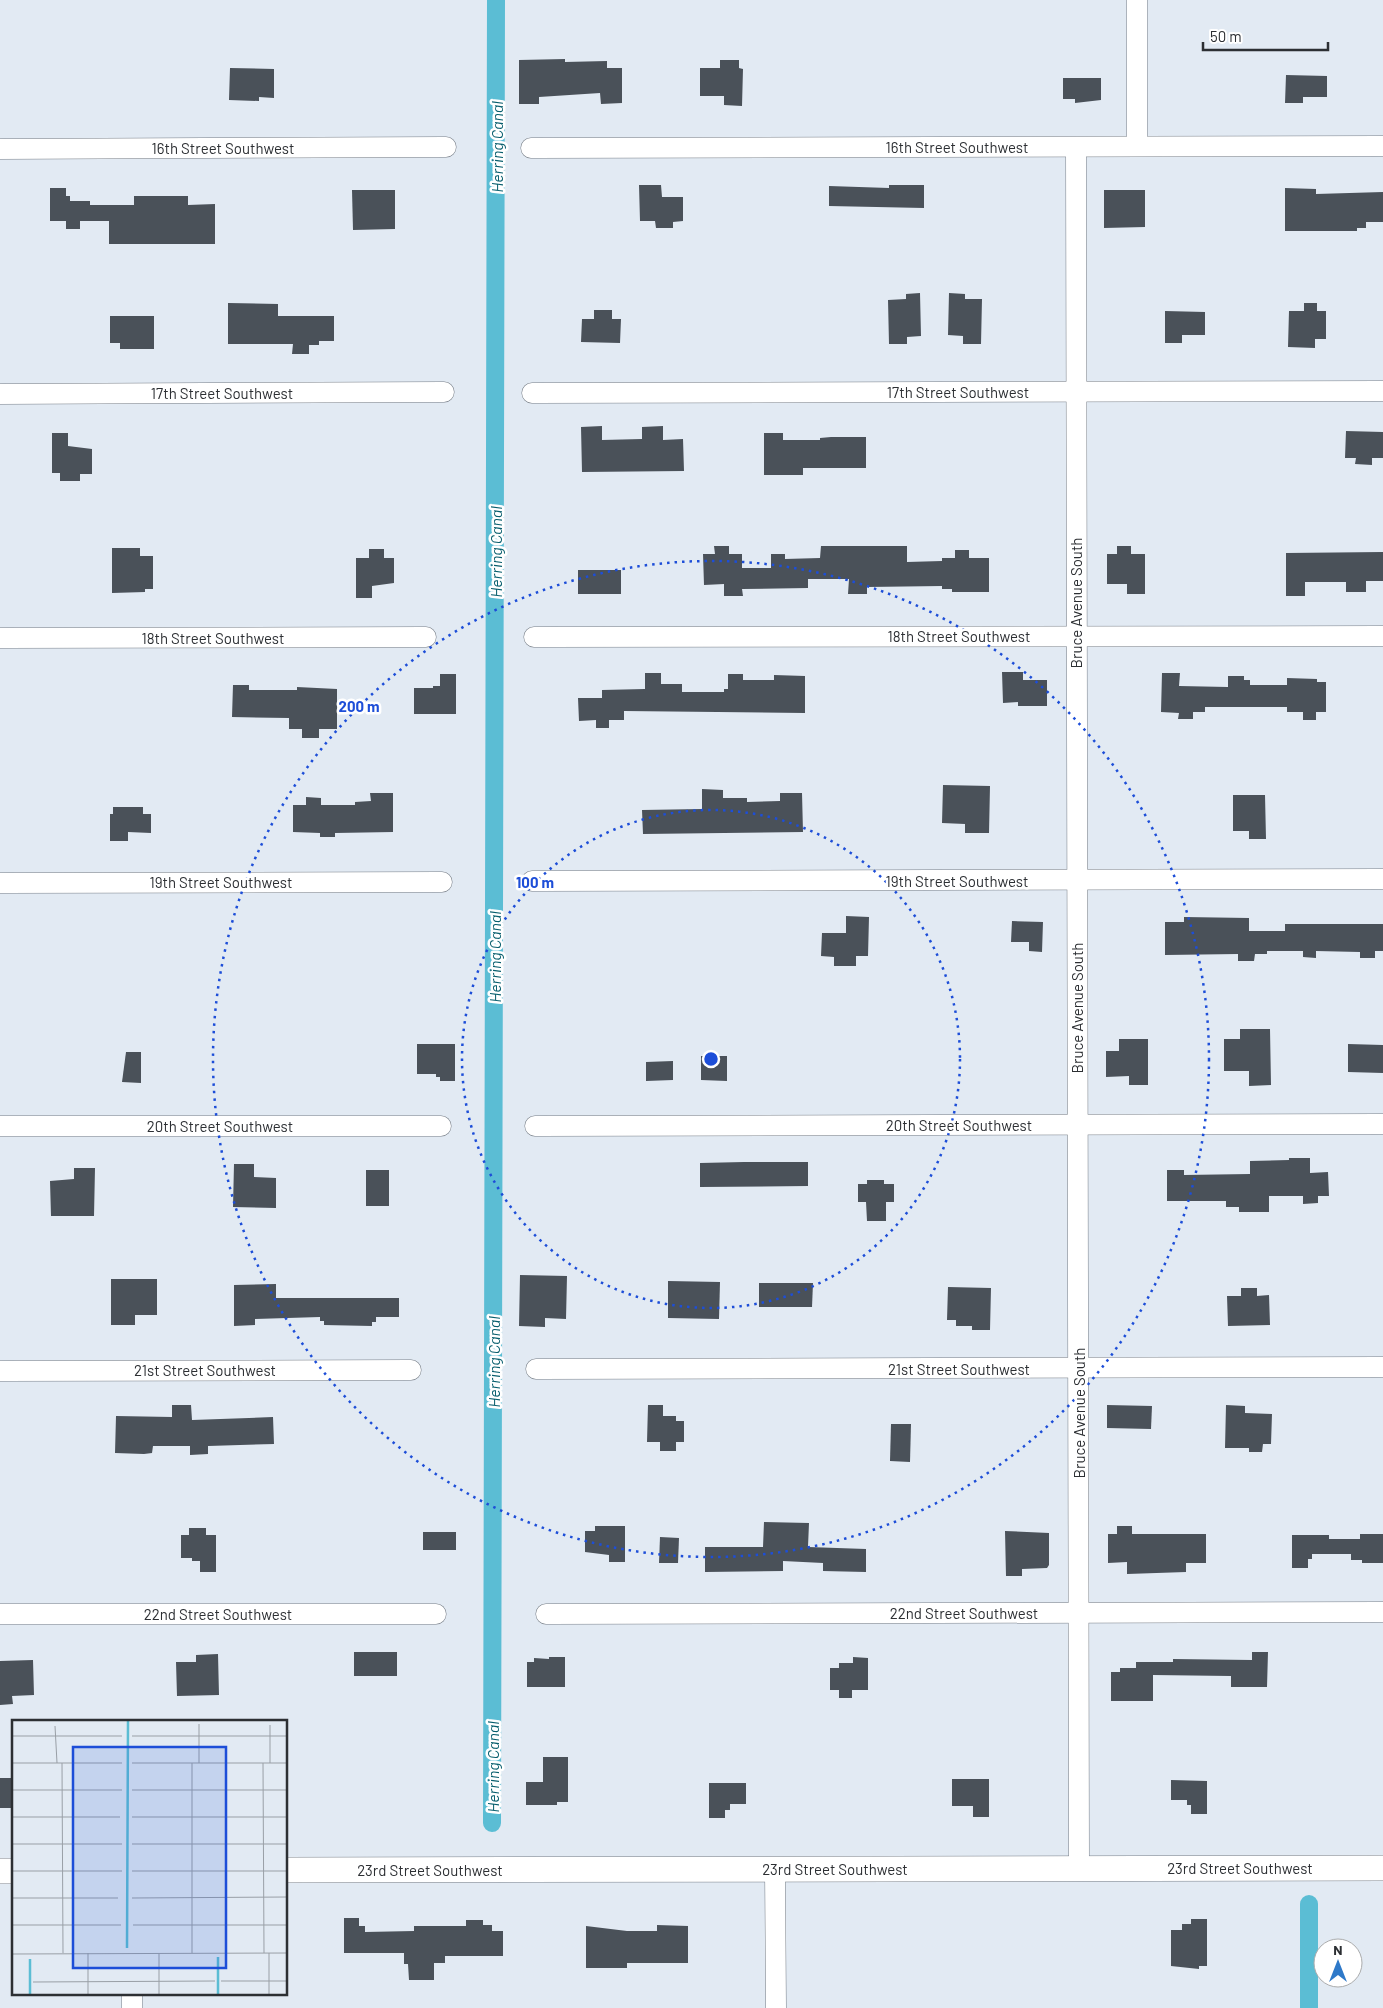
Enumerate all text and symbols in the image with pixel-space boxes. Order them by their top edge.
scale bar [1203,20,1328,52]
text: 50 m [1210,27,1242,45]
water label: Herring Canal [487,101,506,193]
street label: 16th Street Southwest [886,138,1028,156]
street label: 16th Street Southwest [152,139,294,157]
street label: 17th Street Southwest [887,383,1029,401]
street label: 17th Street Southwest [151,384,293,402]
water label: Herring Canal [486,506,505,598]
street label: Bruce Avenue South [1067,538,1085,668]
street label: 18th Street Southwest [887,627,1031,645]
street label: 18th Street Southwest [141,629,285,647]
text: 200 m [338,697,380,715]
street label: 19th Street Southwest [885,872,1029,890]
street label: 19th Street Southwest [149,873,293,891]
text: 100 m [516,873,554,891]
water label: Herring Canal [485,911,504,1003]
street label: Bruce Avenue South [1068,943,1086,1073]
centre of rings [702,1050,720,1068]
street label: 20th Street Southwest [886,1116,1032,1134]
street label: 20th Street Southwest [147,1117,293,1135]
water label: Herring Canal [484,1316,503,1408]
street label: Bruce Avenue South [1070,1348,1088,1478]
street label: 21st Street Southwest [888,1360,1030,1378]
street label: 21st Street Southwest [134,1361,276,1379]
street label: 22nd Street Southwest [890,1604,1038,1622]
street label: 22nd Street Southwest [144,1605,292,1623]
inset map [12,1720,288,1996]
water label: Herring Canal [483,1721,502,1813]
street label: 23rd Street Southwest [1167,1859,1313,1877]
street label: 23rd Street Southwest [762,1860,908,1878]
street label: 23rd Street Southwest [357,1861,503,1879]
north arrow [1313,1938,1363,1988]
text: N [1333,1941,1343,1958]

